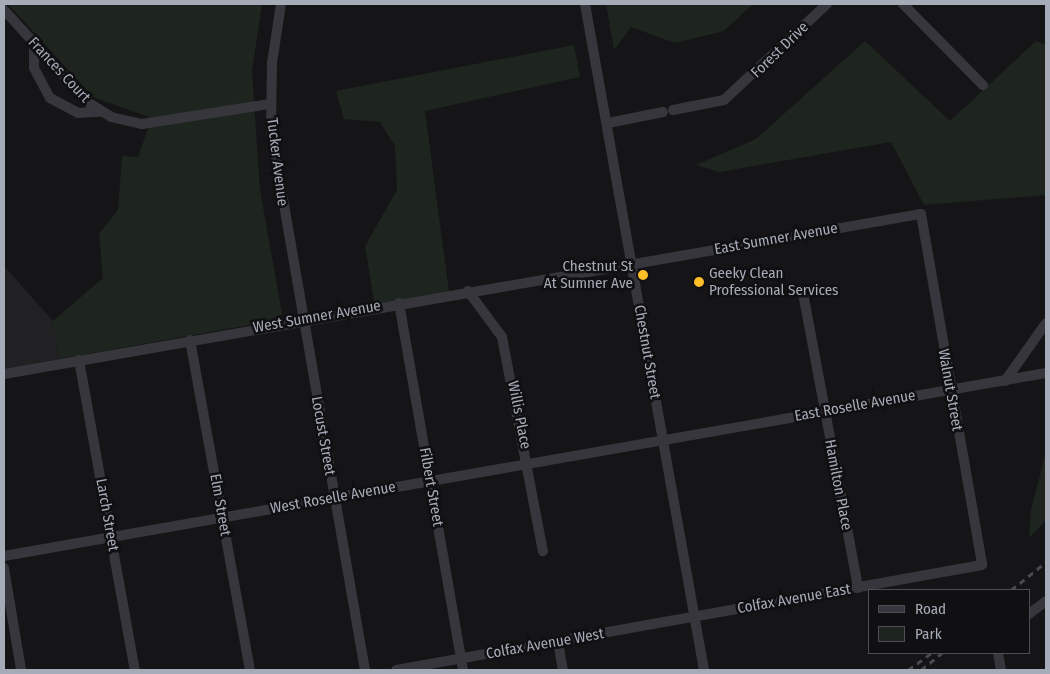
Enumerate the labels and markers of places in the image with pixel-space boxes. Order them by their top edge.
place label: Chestnut St At Sumner Ave [544,257,633,292]
place label: Geeky Clean Professional Services [709,264,839,299]
marker: Chestnut St At Sumner Ave [637,269,649,281]
marker: Geeky Clean Professional Services [693,276,705,288]

